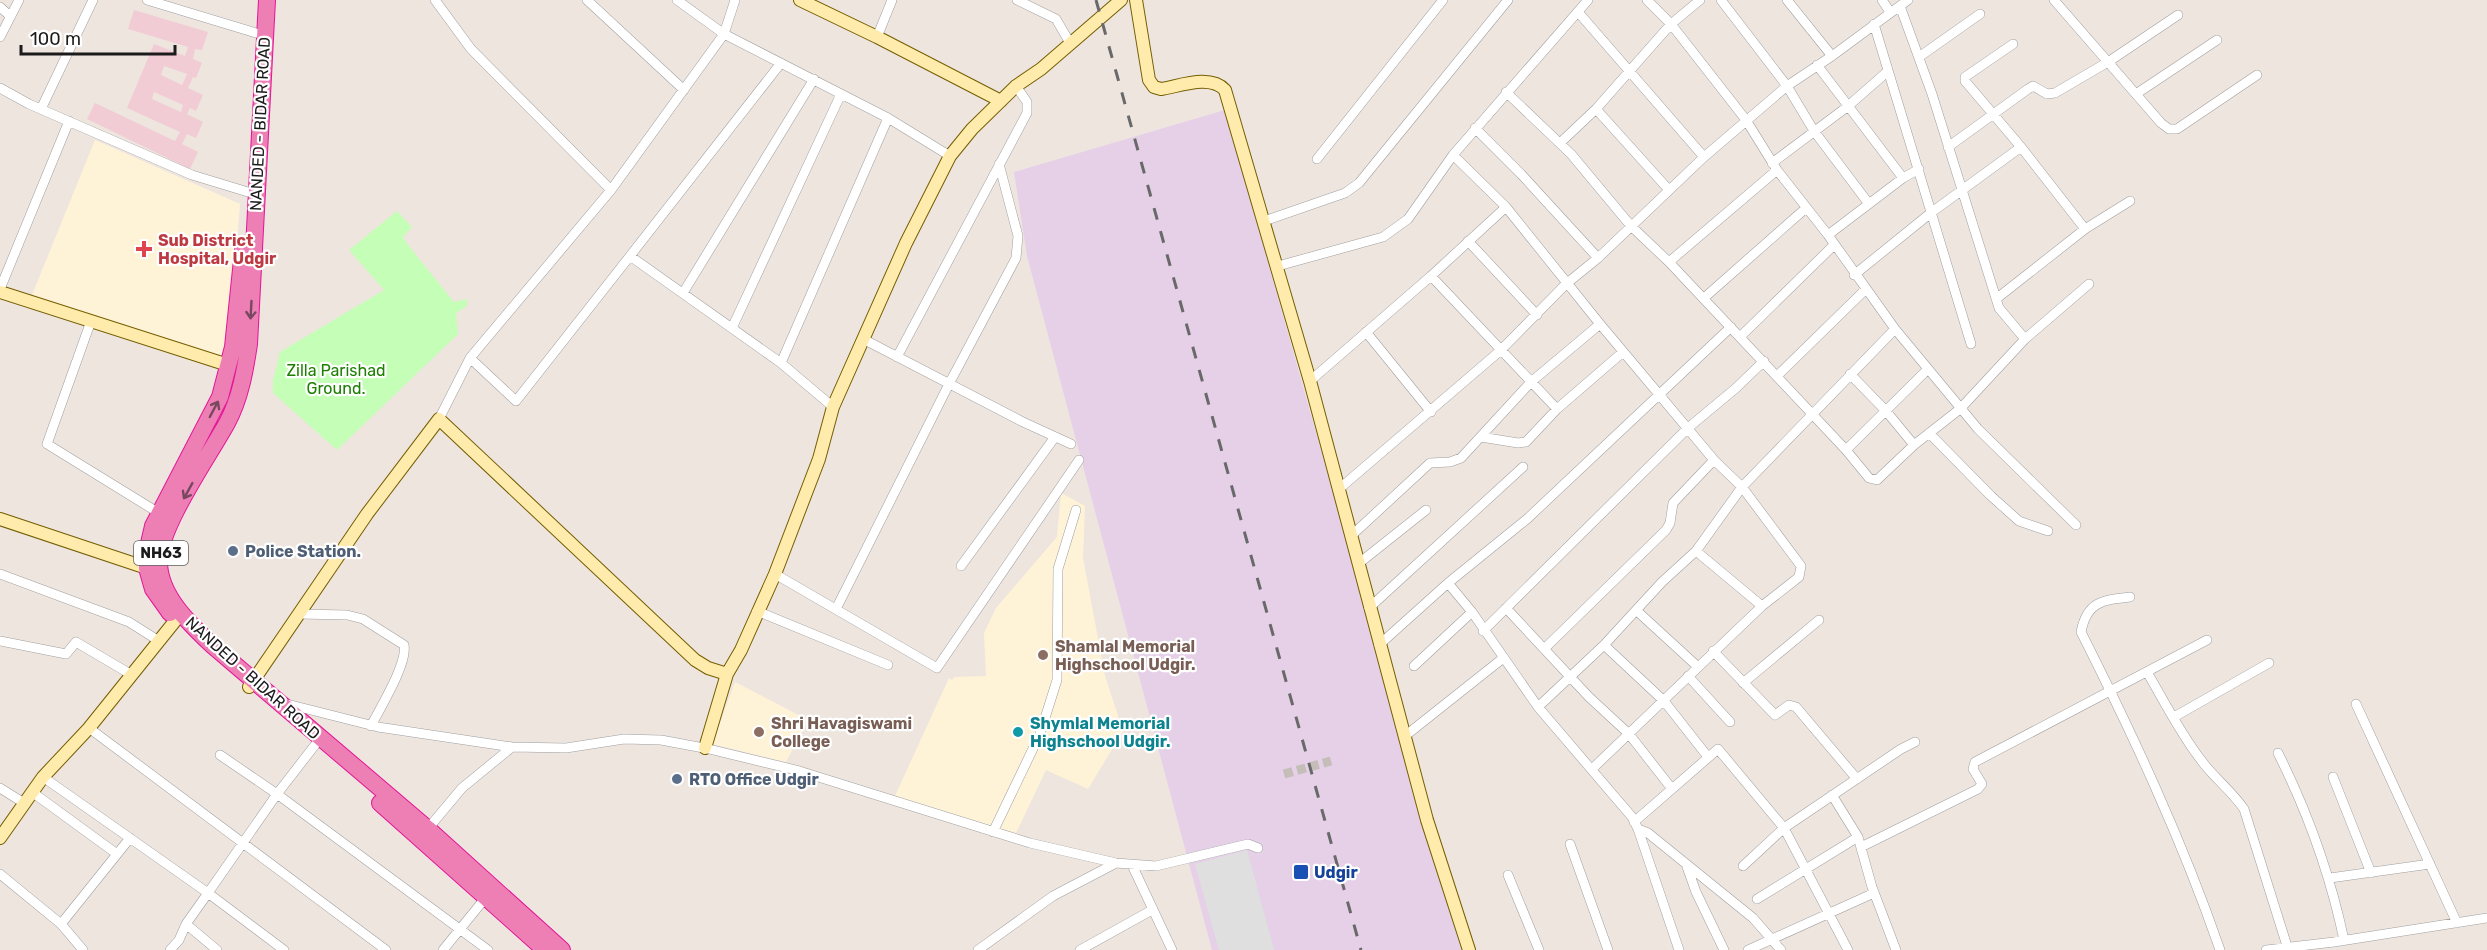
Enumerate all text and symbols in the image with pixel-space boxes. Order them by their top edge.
scale bar [21,18,176,56]
text: 100 m [30,28,81,50]
street label: NANDED - BIDAR ROAD [246,37,274,211]
place label: Sub District Hospital, Udgir [158,231,277,268]
marker: Sub District Hospital, Udgir [135,240,153,258]
one-way arrow [245,300,256,320]
park label: Zilla Parishad Ground. [286,361,386,398]
one-way arrow [208,401,220,418]
one-way arrow [181,482,193,499]
road number: NH63 [134,541,188,565]
place label: Police Station. [245,542,361,561]
marker: Police Station. [226,544,240,558]
street label: NANDED - BIDAR ROAD [182,613,324,743]
place label: Shamlal Memorial Highschool Udgir. [1055,637,1196,674]
marker: Shamlal Memorial Highschool Udgir. [1036,648,1050,662]
place label: Shri Havagiswami College [771,714,912,751]
place label: Shymlal Memorial Highschool Udgir. [1030,714,1171,751]
marker: Shri Havagiswami College [752,725,766,739]
marker: Shymlal Memorial Highschool Udgir. [1011,725,1025,739]
place label: RTO Office Udgir [689,770,819,789]
marker: RTO Office Udgir [670,772,684,786]
marker: Udgir [1292,863,1310,881]
place label: Udgir [1314,863,1358,882]

